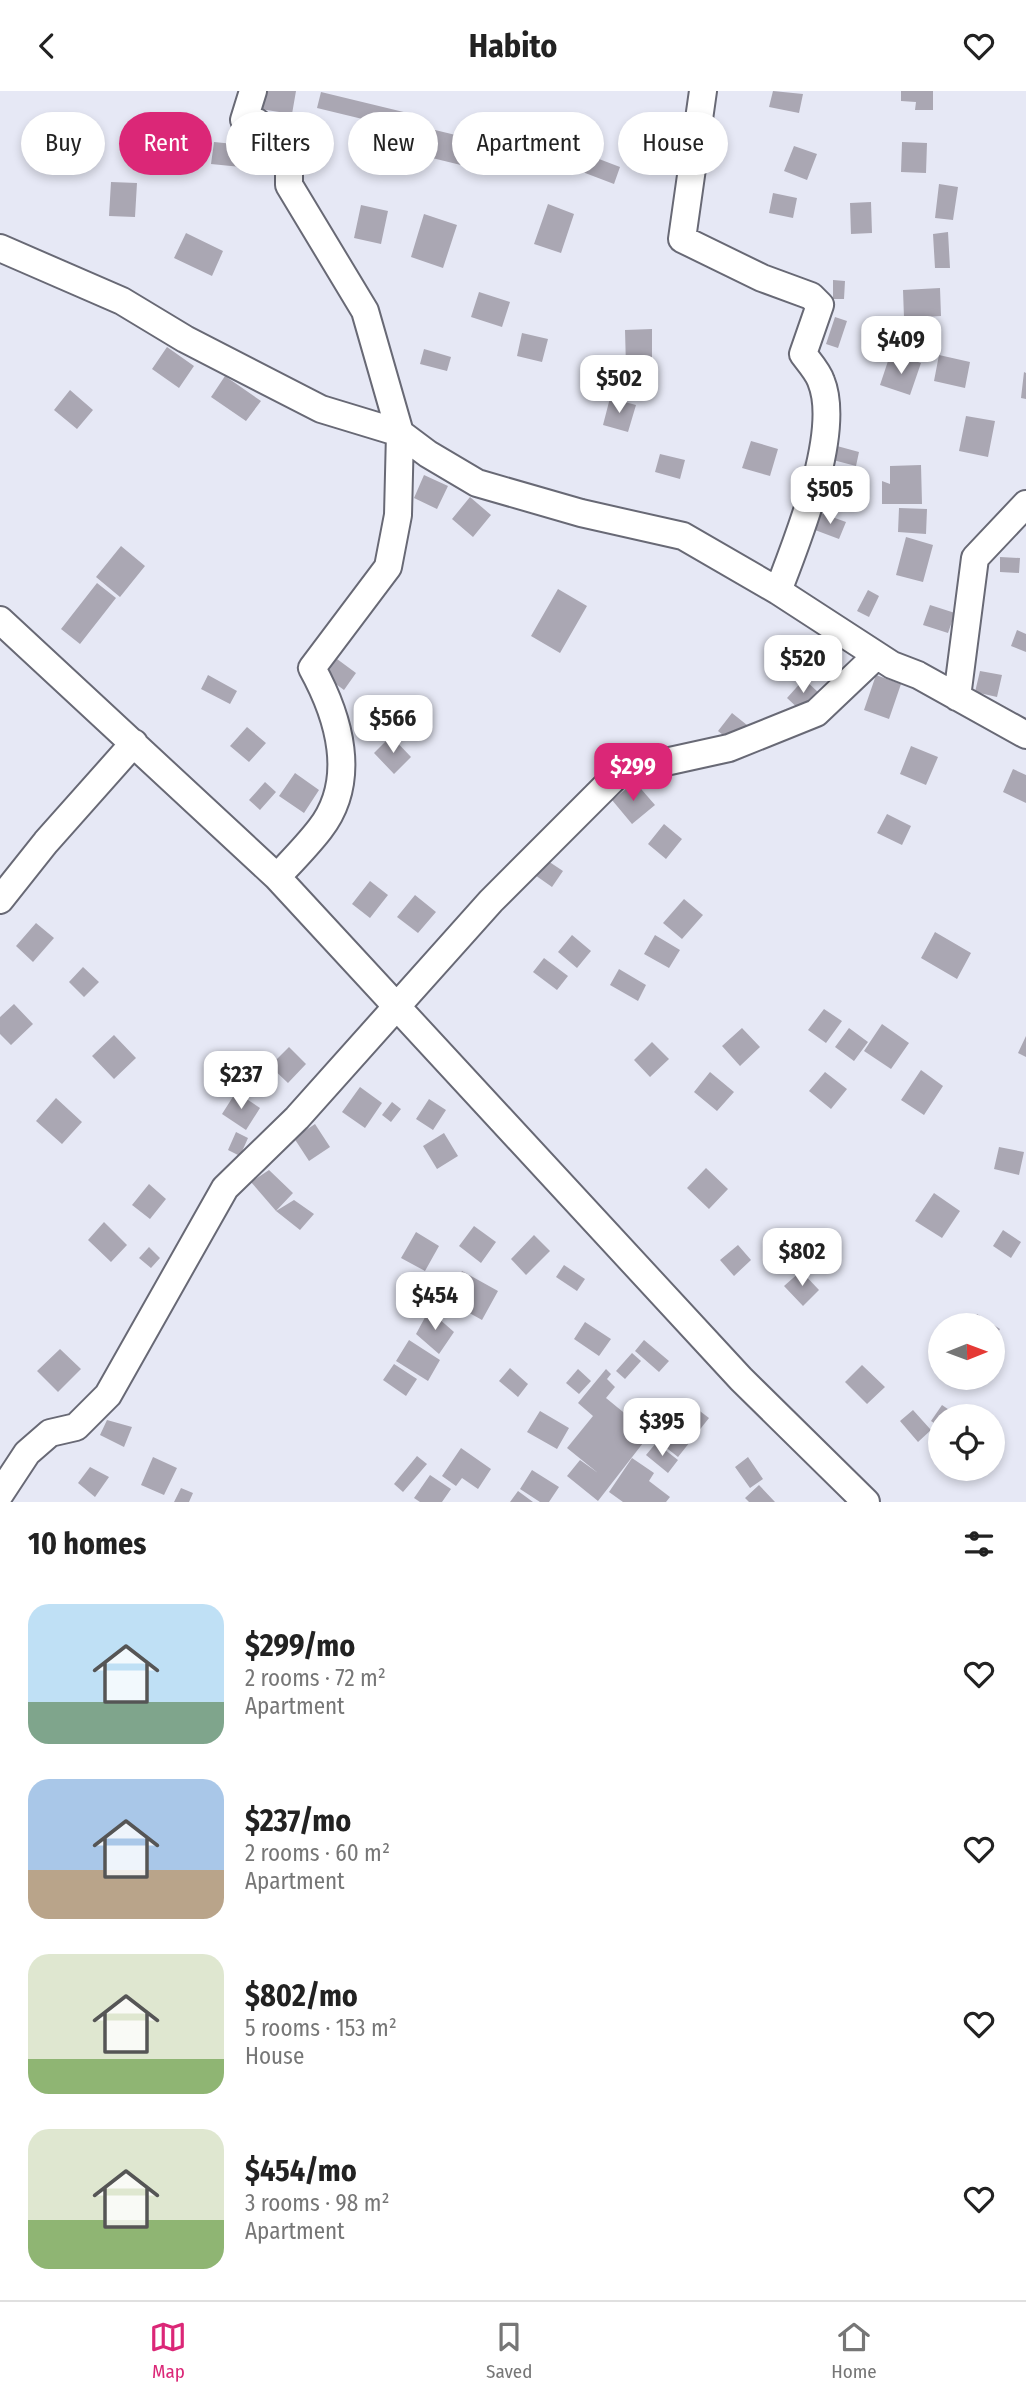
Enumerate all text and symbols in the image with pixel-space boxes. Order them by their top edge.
icon: back [28,27,66,65]
text: Habito [469,27,557,65]
icon: heart [960,27,998,65]
chip: Buy [21,112,105,175]
chip: Rent [119,112,212,175]
chip: Filters [226,112,334,175]
chip: New [348,112,438,175]
chip: Apartment [452,112,604,175]
chip: House [618,112,728,175]
pin: $409 [860,317,942,376]
text: $409 [877,325,925,353]
pin: $502 [578,355,660,415]
text: $502 [596,364,642,392]
pin: $505 [789,467,871,526]
text: $505 [807,475,853,503]
pin: $520 [762,635,844,695]
text: $520 [780,644,826,672]
pin: $566 [352,695,434,755]
text: $566 [370,704,416,732]
pin: $299 [592,743,674,803]
text: $299 [610,752,656,780]
pin: $237 [200,1051,282,1111]
text: $237 [220,1060,262,1088]
pin: $802 [761,1229,843,1288]
text: $802 [779,1237,825,1265]
pin: $454 [394,1273,476,1332]
text: $454 [412,1281,458,1309]
north arrow [928,1313,1004,1389]
map controls [928,1313,1005,1481]
pin: $395 [621,1399,703,1458]
button: locate [928,1404,1005,1481]
text: $395 [639,1407,685,1435]
icon: filters [960,1525,998,1563]
text: 10 homes [28,1526,146,1562]
text: $299/mo [245,1628,355,1664]
icon: home [84,1632,168,1716]
icon: heart [960,1655,998,1693]
text: 2 rooms · 72 m² [245,1664,386,1692]
text: Apartment [245,1692,345,1720]
text: $237/mo [245,1803,351,1839]
icon: home [84,1807,168,1891]
icon: heart [960,1830,998,1868]
text: 2 rooms · 60 m² [245,1839,390,1867]
text: Apartment [245,1867,345,1895]
text: $802/mo [245,1978,358,2014]
icon: home [84,1982,168,2066]
icon: heart [960,2005,998,2043]
text: 5 rooms · 153 m² [245,2014,397,2042]
text: House [245,2042,304,2070]
text: $454/mo [245,2153,357,2189]
icon: home [84,2157,168,2241]
icon: heart [960,2180,998,2218]
text: 3 rooms · 98 m² [245,2189,390,2217]
text: Apartment [245,2217,345,2245]
tab: Map [149,2318,187,2383]
tab: Saved [486,2318,532,2383]
tab: Home [831,2318,877,2383]

